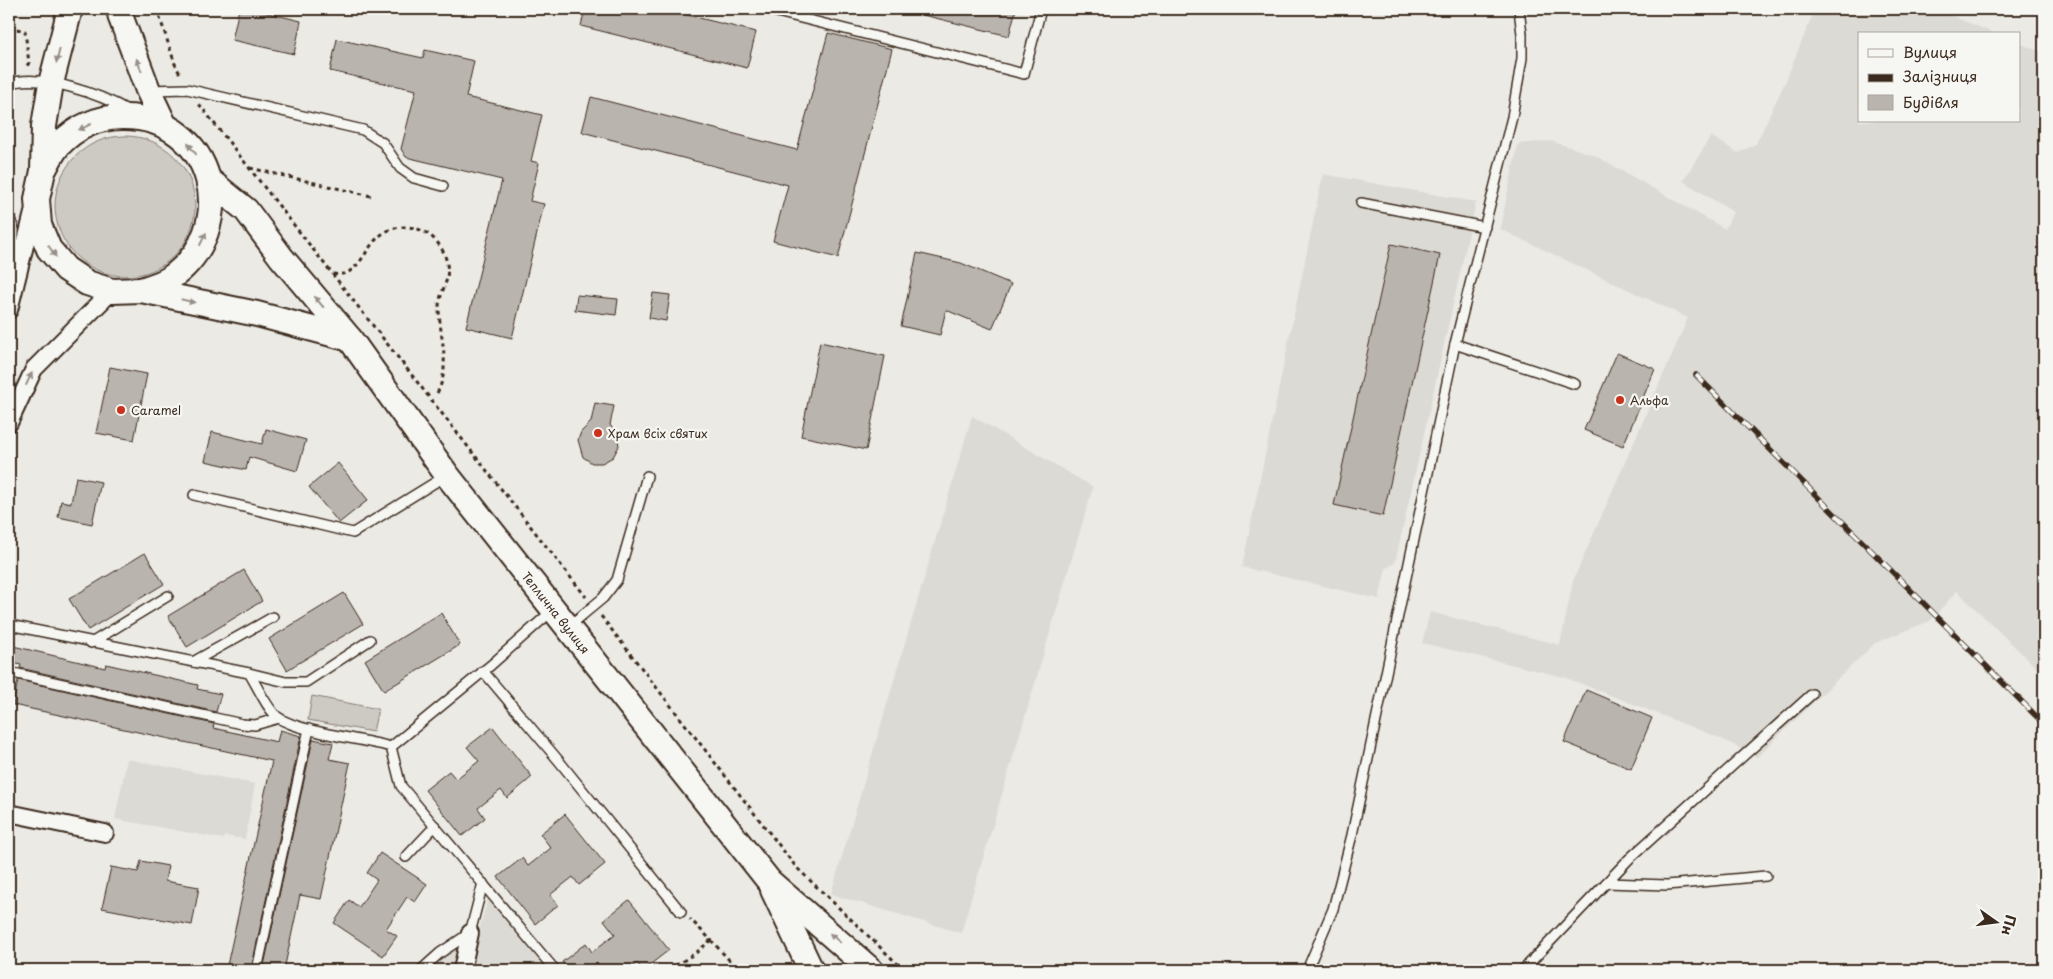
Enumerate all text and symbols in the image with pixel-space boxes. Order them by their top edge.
legend [1858,32,2020,122]
text: Вулиця [1903,40,1957,63]
one-way arrow [54,48,62,64]
one-way arrow [135,57,143,72]
text: Залізниця [1902,64,1977,87]
text: Будівля [1903,90,1959,113]
one-way arrow [78,123,92,131]
one-way arrow [187,142,197,156]
one-way arrow [199,232,207,247]
one-way arrow [47,244,57,258]
one-way arrow [313,295,324,308]
one-way arrow [181,297,196,305]
one-way arrow [26,372,34,386]
place label: Альфа [1630,391,1669,409]
marker: Альфа [1614,394,1626,406]
place label: Caramel [131,401,181,419]
marker: Caramel [115,404,127,416]
place label: Храм всіх святих [608,424,708,442]
marker: Храм всіх святих [592,427,604,439]
street label: Теплична вулиця [518,568,594,657]
north arrow [1970,896,2020,946]
text: Пн [1996,913,2022,938]
one-way arrow [829,932,841,944]

